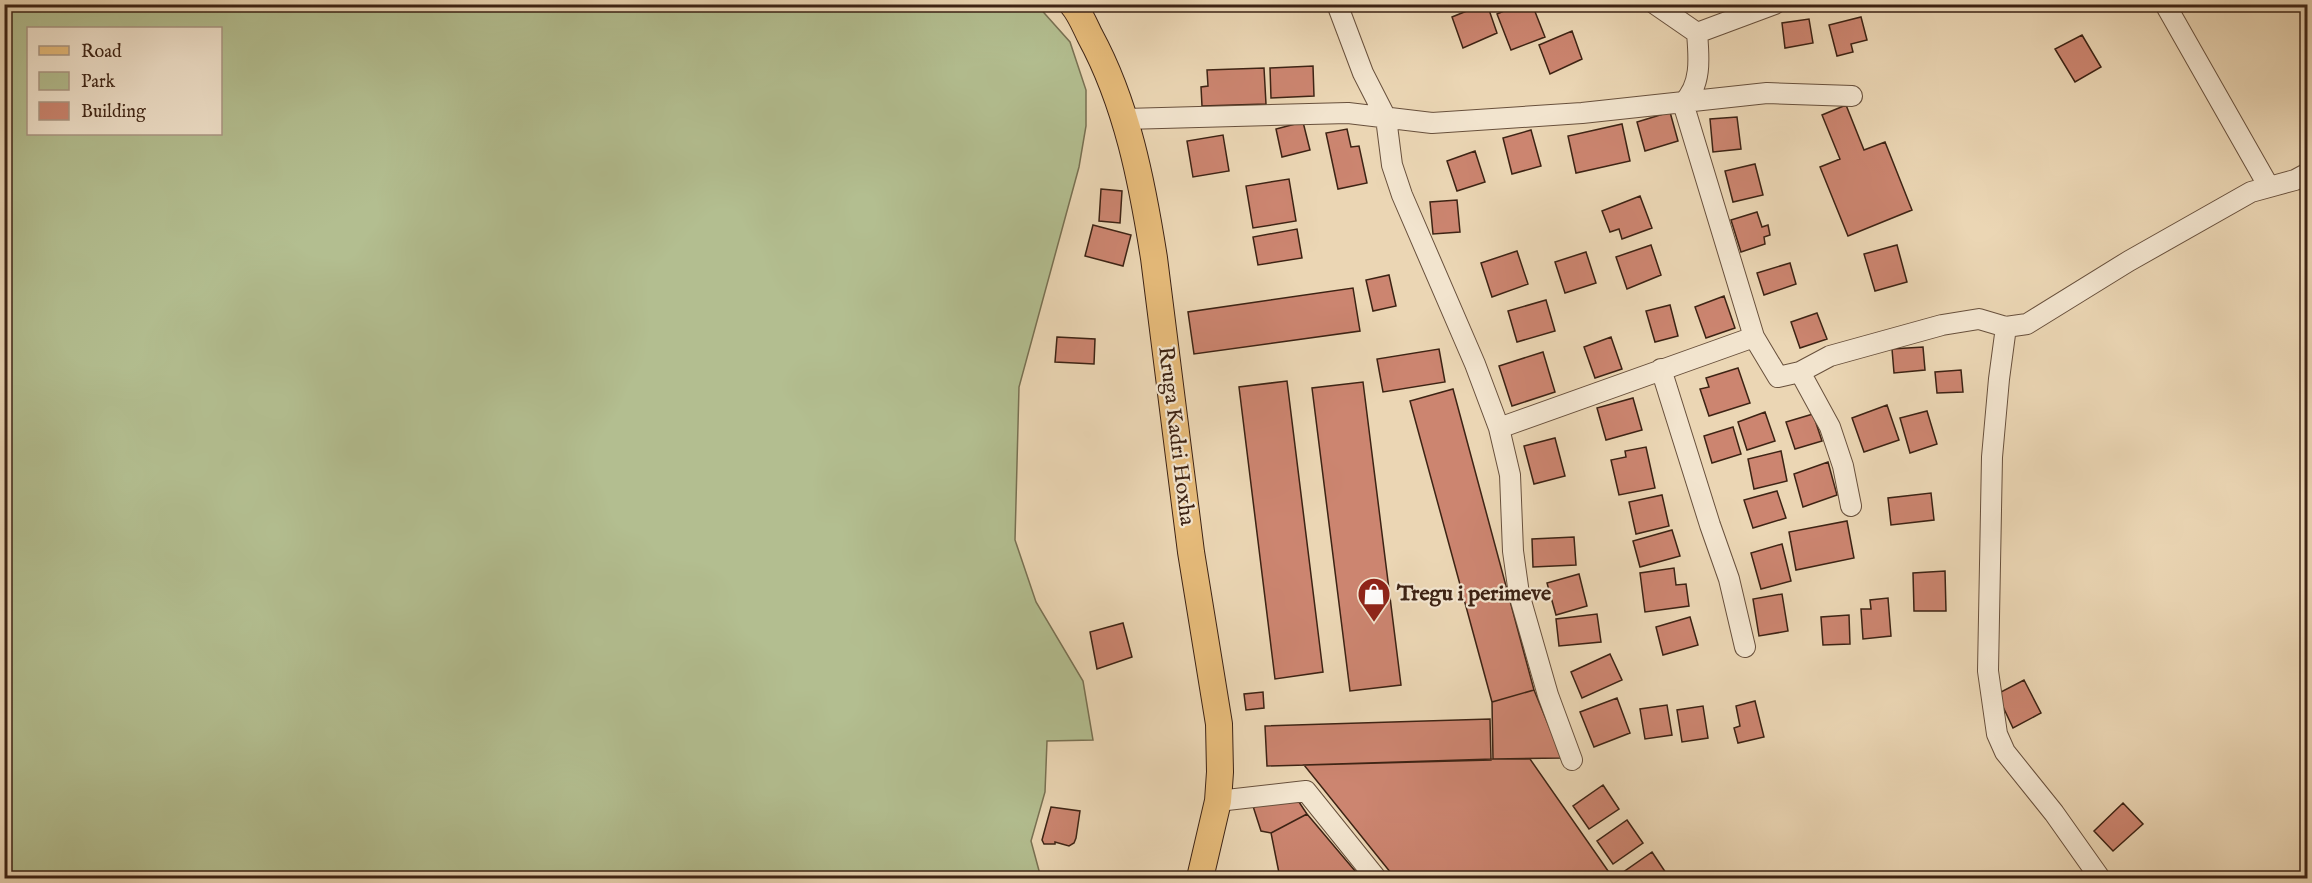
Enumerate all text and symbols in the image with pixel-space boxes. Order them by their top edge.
legend [27,27,222,135]
text: Road [81,41,122,64]
text: Park [81,71,116,94]
text: Building [81,101,146,124]
street label: Rruga Kadri Hoxha [1151,345,1201,528]
shop icon: Tregu i perimeve [1356,576,1392,623]
place label: Tregu i perimeve [1396,580,1551,608]

